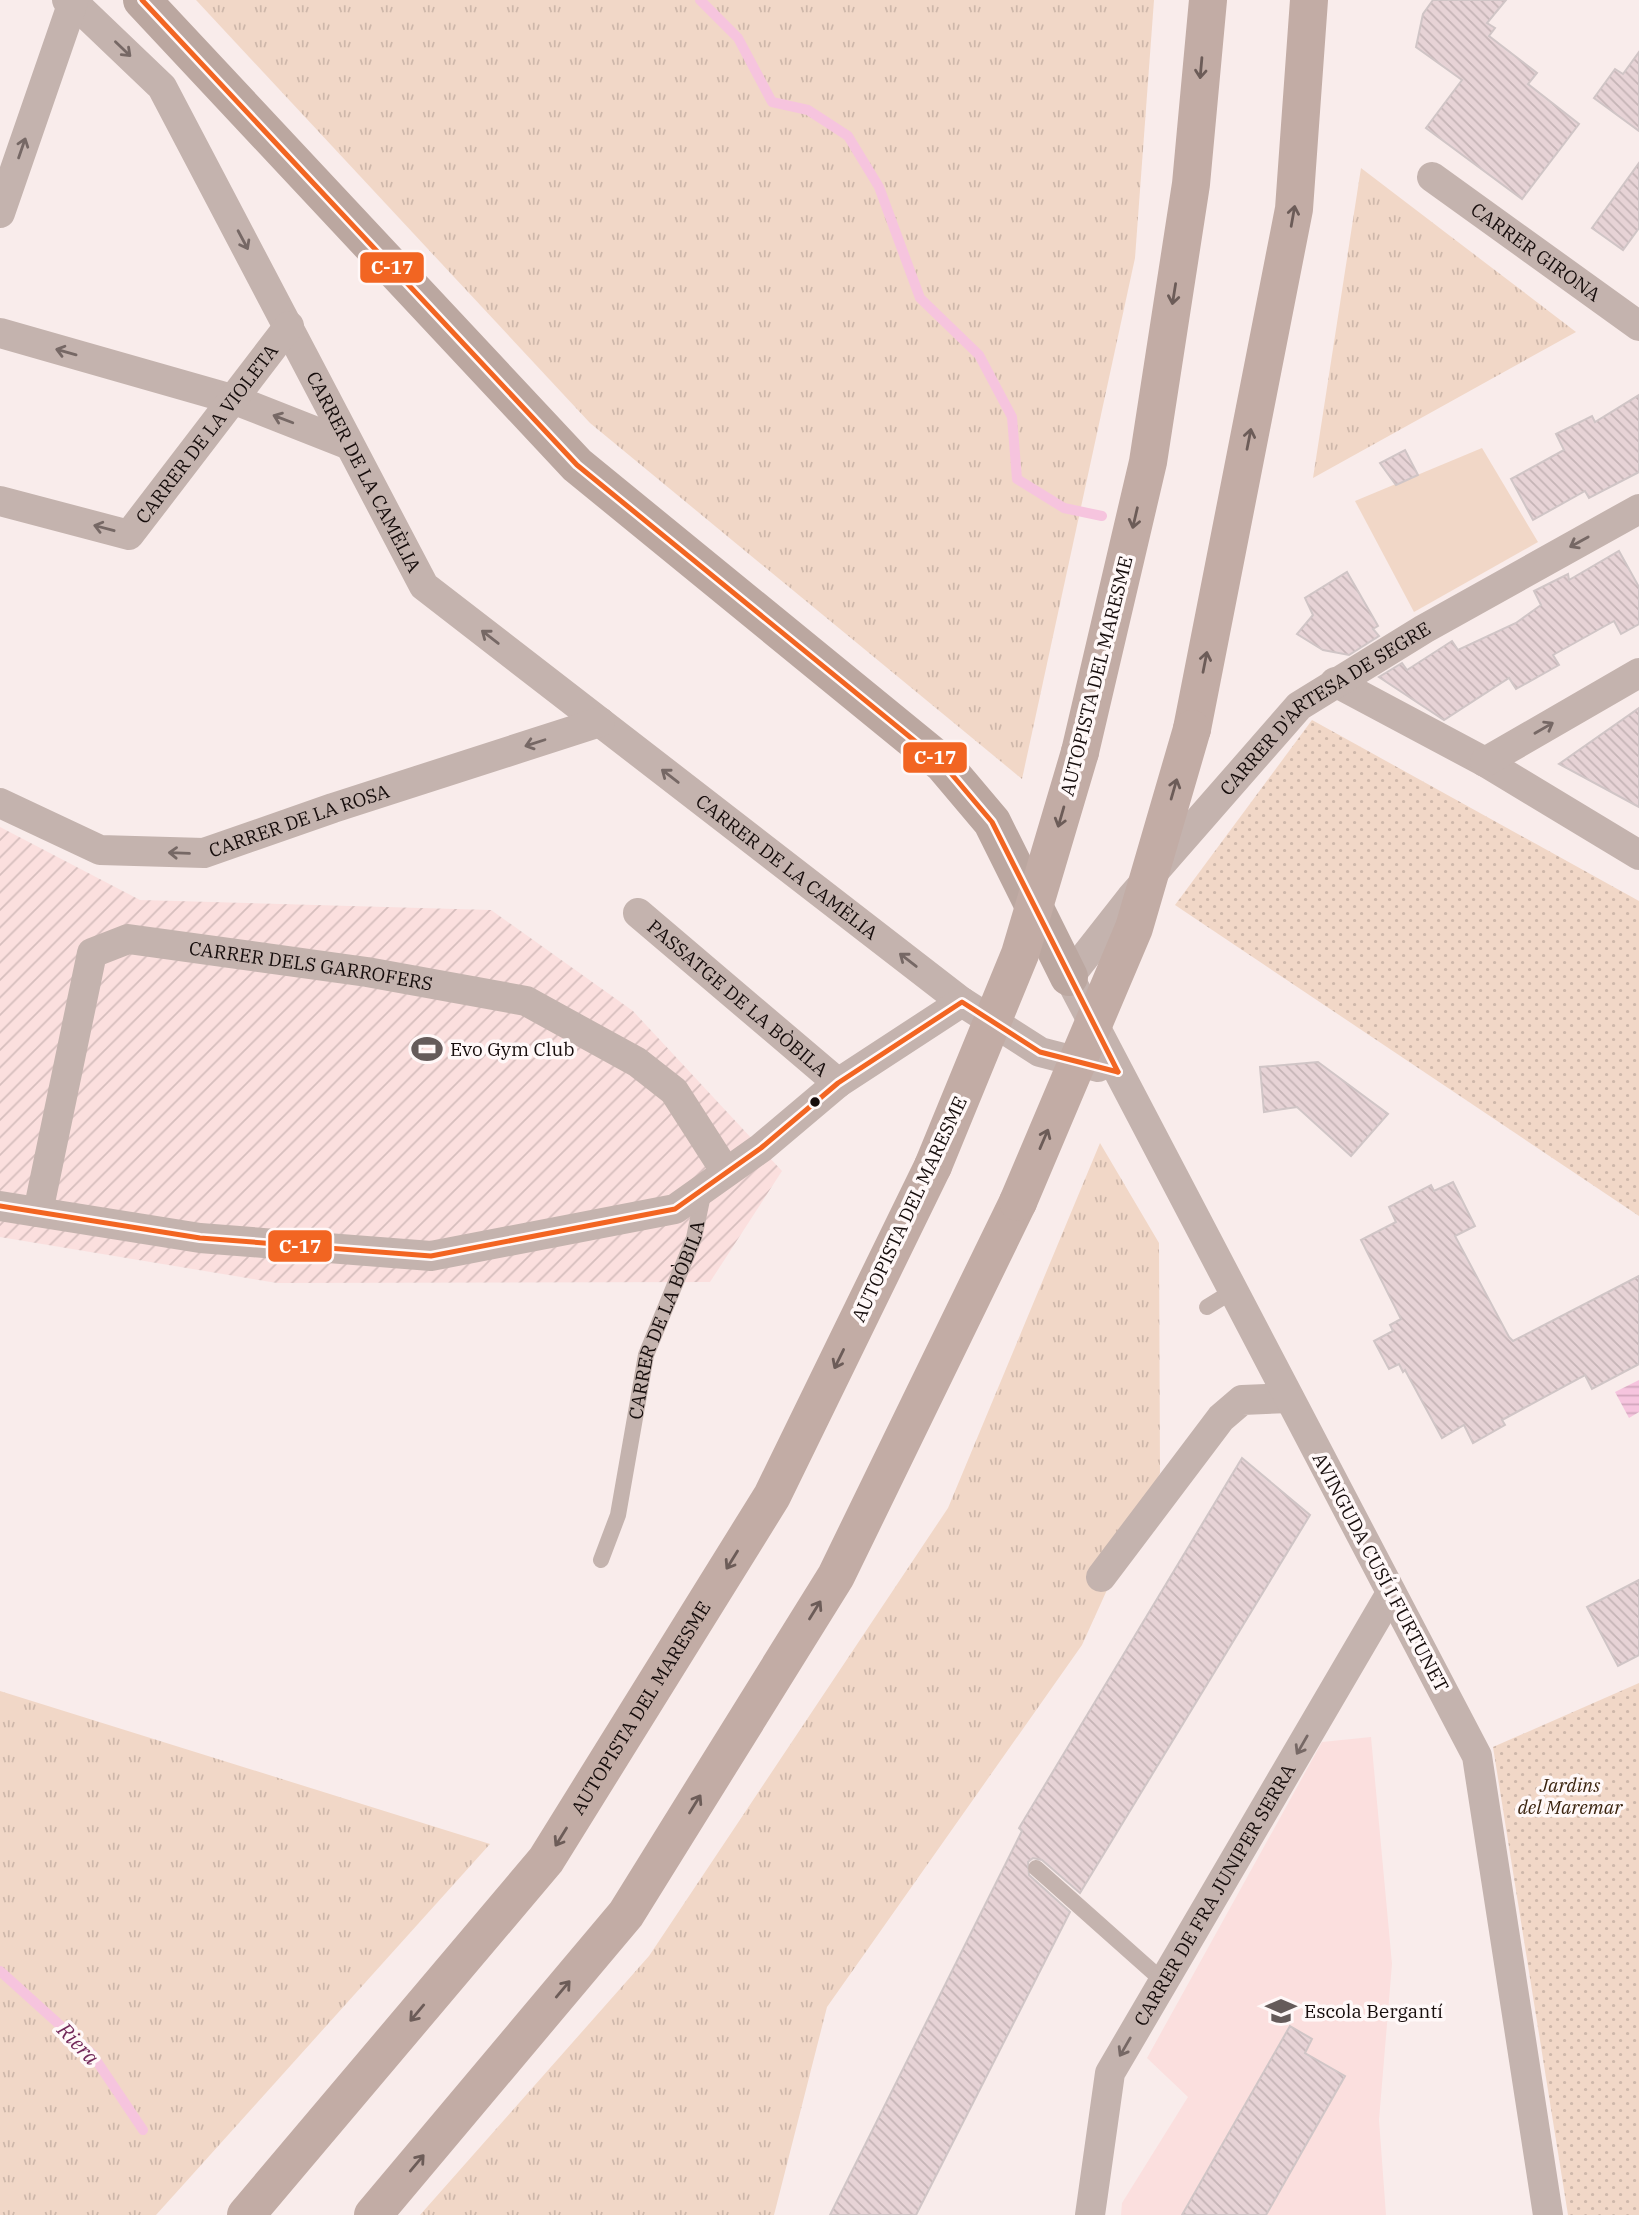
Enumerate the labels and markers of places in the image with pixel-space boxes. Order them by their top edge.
sports icon: Evo Gym Club [410,1032,444,1066]
place label: Evo Gym Club [450,1037,575,1061]
unlabelled marker [808,1095,822,1109]
school or university icon: Escola Bergantí [1264,1994,1298,2028]
place label: Escola Bergantí [1304,1999,1443,2023]

